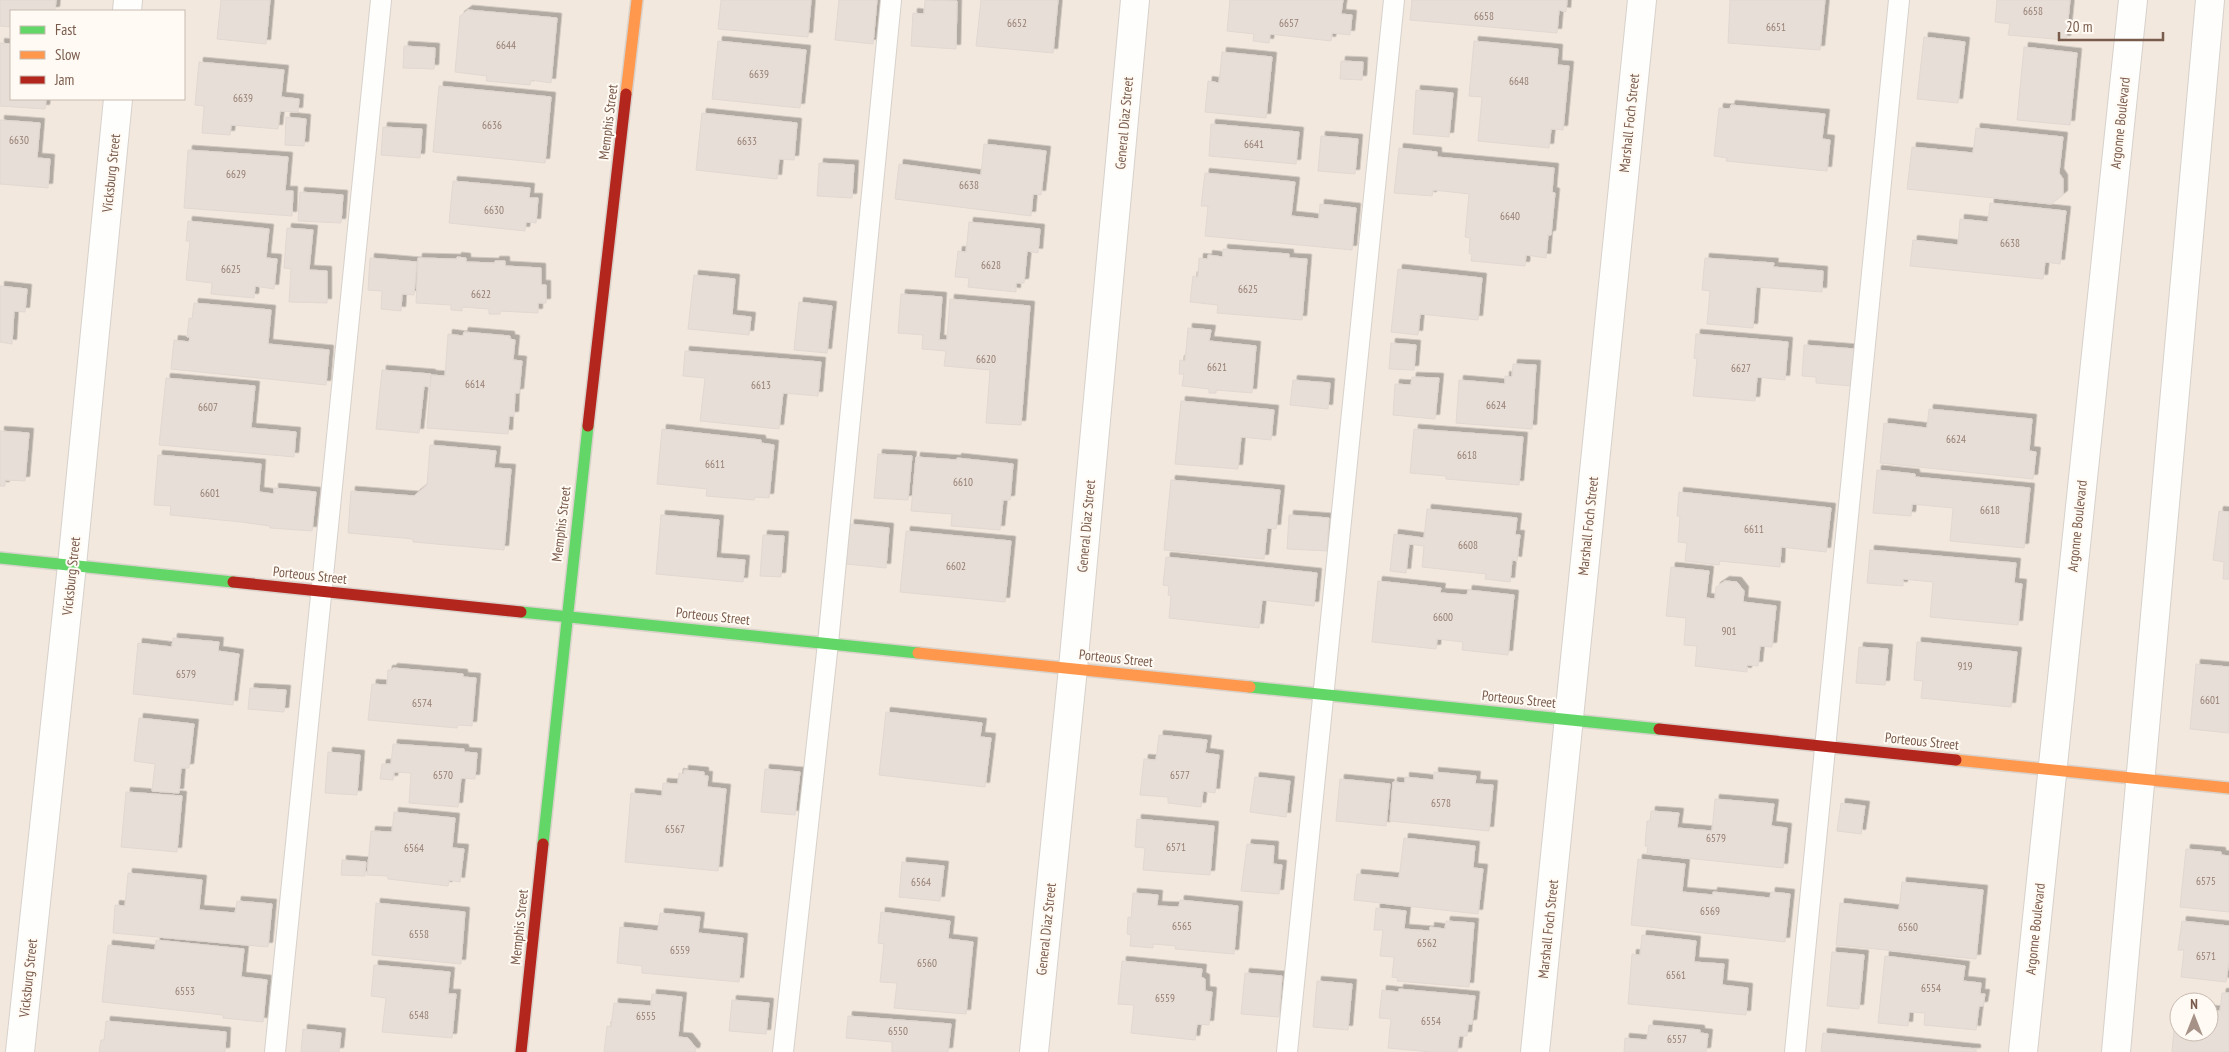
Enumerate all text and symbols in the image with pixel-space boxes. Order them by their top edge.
house number: 6658 [2023,4,2043,18]
house number: 6658 [1474,9,1494,23]
legend [10,10,185,100]
scale bar [2059,10,2163,42]
house number: 6652 [1007,16,1027,30]
house number: 6657 [1279,16,1299,30]
text: 20 m [2066,17,2092,36]
text: Fast [55,20,76,39]
house number: 6651 [1766,20,1786,34]
house number: 6644 [496,38,516,52]
text: Slow [55,45,80,64]
house number: 6639 [749,67,769,81]
text: Jam [54,70,74,89]
street label: Marshall Foch Street [1615,73,1643,173]
house number: 6648 [1509,74,1529,88]
street label: General Diaz Street [1111,76,1137,170]
street label: Argonne Boulevard [2106,76,2134,170]
street label: Memphis Street [594,83,622,161]
house number: 6639 [233,91,253,105]
house number: 6636 [482,118,502,132]
house number: 6630 [9,133,29,147]
street label: Vicksburg Street [98,133,124,214]
house number: 6633 [737,134,757,148]
house number: 6641 [1244,137,1264,151]
house number: 6629 [226,167,246,181]
house number: 6638 [959,178,979,192]
house number: 6630 [484,203,504,217]
house number: 6640 [1500,209,1520,223]
house number: 6638 [2000,236,2020,250]
house number: 6628 [981,258,1001,272]
house number: 6625 [221,262,241,276]
house number: 6625 [1238,282,1258,296]
house number: 6622 [471,287,491,301]
house number: 6620 [976,352,996,366]
house number: 6621 [1207,360,1227,374]
house number: 6627 [1731,361,1751,375]
house number: 6614 [465,377,485,391]
house number: 6613 [751,378,771,392]
house number: 6624 [1486,398,1506,412]
house number: 6607 [198,400,218,414]
house number: 6624 [1946,432,1966,446]
house number: 6618 [1457,448,1477,462]
house number: 6611 [705,457,725,471]
house number: 6610 [953,475,973,489]
street label: Marshall Foch Street [1574,476,1602,576]
street label: General Diaz Street [1073,479,1099,573]
street label: Argonne Boulevard [2063,479,2091,573]
street label: Memphis Street [547,485,575,563]
house number: 6601 [200,486,220,500]
house number: 6618 [1980,503,2000,517]
house number: 6611 [1744,522,1764,536]
street label: Vicksburg Street [58,536,84,617]
house number: 6608 [1458,538,1478,552]
house number: 6602 [946,559,966,573]
street label: Porteous Street [272,562,348,588]
street label: Porteous Street [675,603,751,629]
house number: 6600 [1433,610,1453,624]
house number: 901 [1722,624,1736,638]
street label: Porteous Street [1078,645,1154,671]
house number: 919 [1958,659,1972,673]
house number: 6579 [176,667,196,681]
street label: Porteous Street [1481,686,1557,712]
house number: 6601 [2200,693,2220,707]
house number: 6574 [412,696,432,710]
street label: Porteous Street [1884,728,1960,754]
house number: 6570 [433,768,453,782]
house number: 6577 [1170,768,1190,782]
house number: 6578 [1431,796,1451,810]
house number: 6567 [665,822,685,836]
house number: 6579 [1706,831,1726,845]
house number: 6571 [1166,840,1186,854]
house number: 6564 [404,841,424,855]
house number: 6575 [2196,874,2216,888]
house number: 6564 [911,875,931,889]
street label: Marshall Foch Street [1534,879,1562,979]
street label: General Diaz Street [1032,882,1060,976]
street label: Argonne Boulevard [2021,882,2049,976]
street label: Memphis Street [506,888,532,966]
house number: 6569 [1700,904,1720,918]
house number: 6565 [1172,919,1192,933]
house number: 6560 [1898,920,1918,934]
house number: 6558 [409,927,429,941]
house number: 6562 [1417,936,1437,950]
street label: Vicksburg Street [15,938,41,1019]
house number: 6559 [670,943,690,957]
house number: 6571 [2196,949,2216,963]
house number: 6560 [917,956,937,970]
house number: 6561 [1666,968,1686,982]
house number: 6554 [1921,981,1941,995]
house number: 6553 [175,984,195,998]
house number: 6559 [1155,991,1175,1005]
north arrow [2169,992,2219,1042]
text: N [2190,995,2198,1013]
house number: 6548 [409,1008,429,1022]
house number: 6555 [636,1009,656,1023]
house number: 6554 [1421,1014,1441,1028]
house number: 6550 [888,1024,908,1038]
house number: 6557 [1667,1032,1687,1046]

